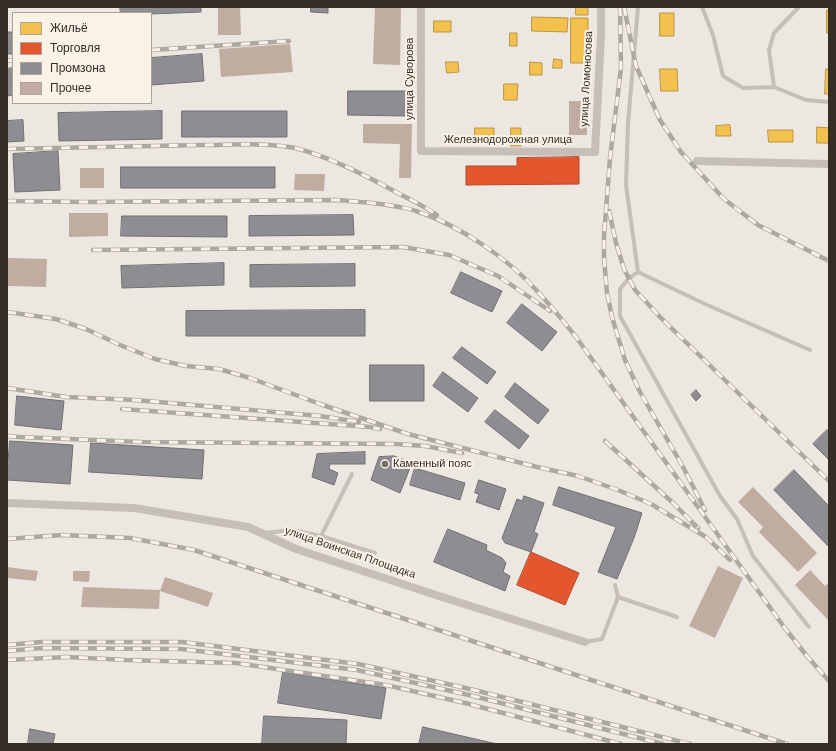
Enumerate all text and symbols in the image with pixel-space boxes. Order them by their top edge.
legend [12,12,152,104]
text: Жильё [50,20,88,36]
street label: улица Ломоносова [578,31,596,127]
street label: улица Суворова [403,38,417,120]
text: Торговля [50,40,100,56]
text: Промзона [50,60,105,76]
text: Прочее [50,80,91,96]
street label: Железнодорожная улица [444,133,572,147]
place label: Каменный пояс [393,457,472,471]
marker: Каменный пояс [380,459,390,469]
street label: улица Воинская Площадка [283,524,417,582]

